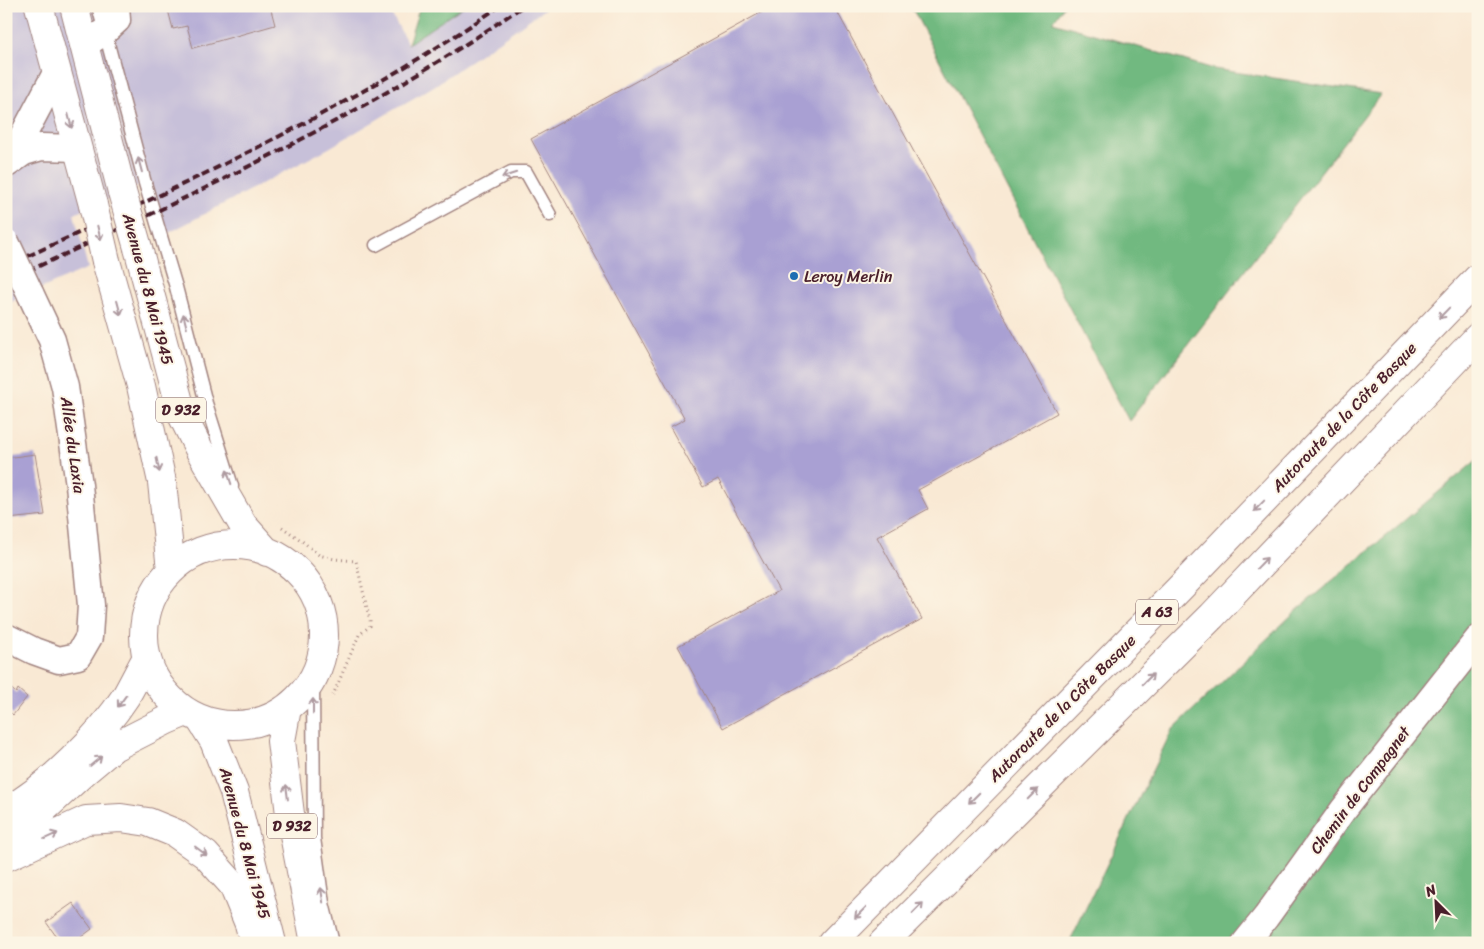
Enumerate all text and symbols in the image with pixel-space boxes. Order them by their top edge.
one-way arrow [66,112,75,128]
one-way arrow [135,157,145,173]
one-way arrow [501,170,517,180]
street label: Avenue du 8 Mai 1945 [114,209,182,368]
one-way arrow [95,225,104,241]
place label: Leroy Merlin [804,262,893,291]
marker: Leroy Merlin [788,270,800,282]
one-way arrow [115,299,124,315]
one-way arrow [1438,306,1450,319]
one-way arrow [180,313,189,329]
street label: Autoroute de la Côte Basque [1263,335,1424,500]
street label: Allée du Laxia [52,394,94,496]
road number: D 932 [156,398,206,422]
one-way arrow [154,457,163,473]
one-way arrow [224,470,234,486]
one-way arrow [1253,500,1265,512]
one-way arrow [1256,557,1268,570]
road number: A 63 [1136,600,1178,624]
street label: Autoroute de la Côte Basque [980,627,1143,790]
one-way arrow [1142,673,1154,686]
one-way arrow [117,694,127,708]
one-way arrow [308,698,318,714]
street label: Chemin de Compagnet [1302,719,1418,860]
one-way arrow [90,756,103,767]
street label: Avenue du 8 Mai 1945 [211,763,279,922]
one-way arrow [282,784,292,800]
one-way arrow [1027,788,1039,800]
one-way arrow [969,791,981,803]
road number: D 932 [267,814,317,838]
one-way arrow [43,831,58,841]
one-way arrow [194,846,207,857]
north arrow [1412,876,1462,926]
text: N [1420,877,1441,904]
one-way arrow [317,888,327,904]
one-way arrow [911,903,923,915]
one-way arrow [855,907,867,919]

